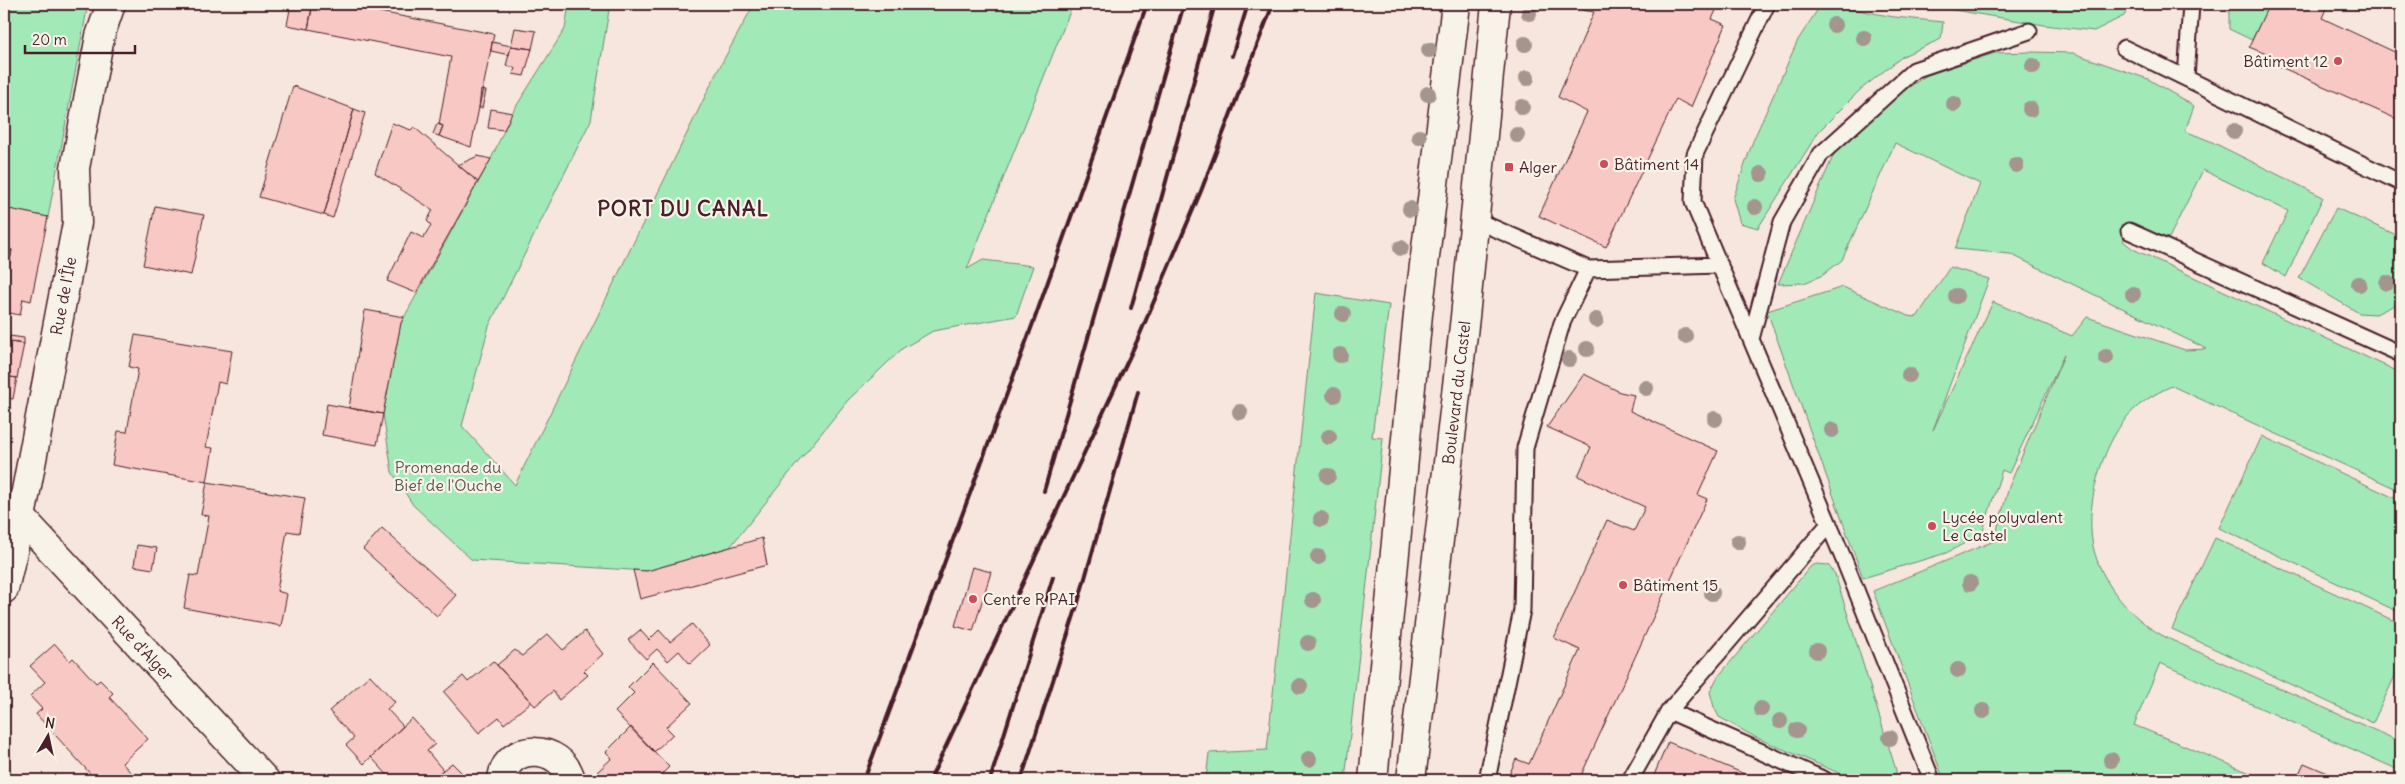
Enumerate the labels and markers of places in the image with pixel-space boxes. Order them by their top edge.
place label: Bâtiment 12 [2243,51,2328,71]
marker: Bâtiment 12 [2332,55,2344,67]
place label: Bâtiment 14 [1614,154,1699,174]
place label: Alger [1519,157,1557,177]
marker: Bâtiment 14 [1598,158,1610,170]
marker: Alger [1503,161,1515,173]
place label: Lycée polyvalent Le Castel [1942,507,2063,545]
marker: Lycée polyvalent Le Castel [1926,520,1938,532]
place label: Bâtiment 15 [1633,575,1718,595]
marker: Bâtiment 15 [1617,579,1629,591]
place label: Centre R PAI [983,589,1075,609]
marker: Centre R PAI [967,593,979,605]

